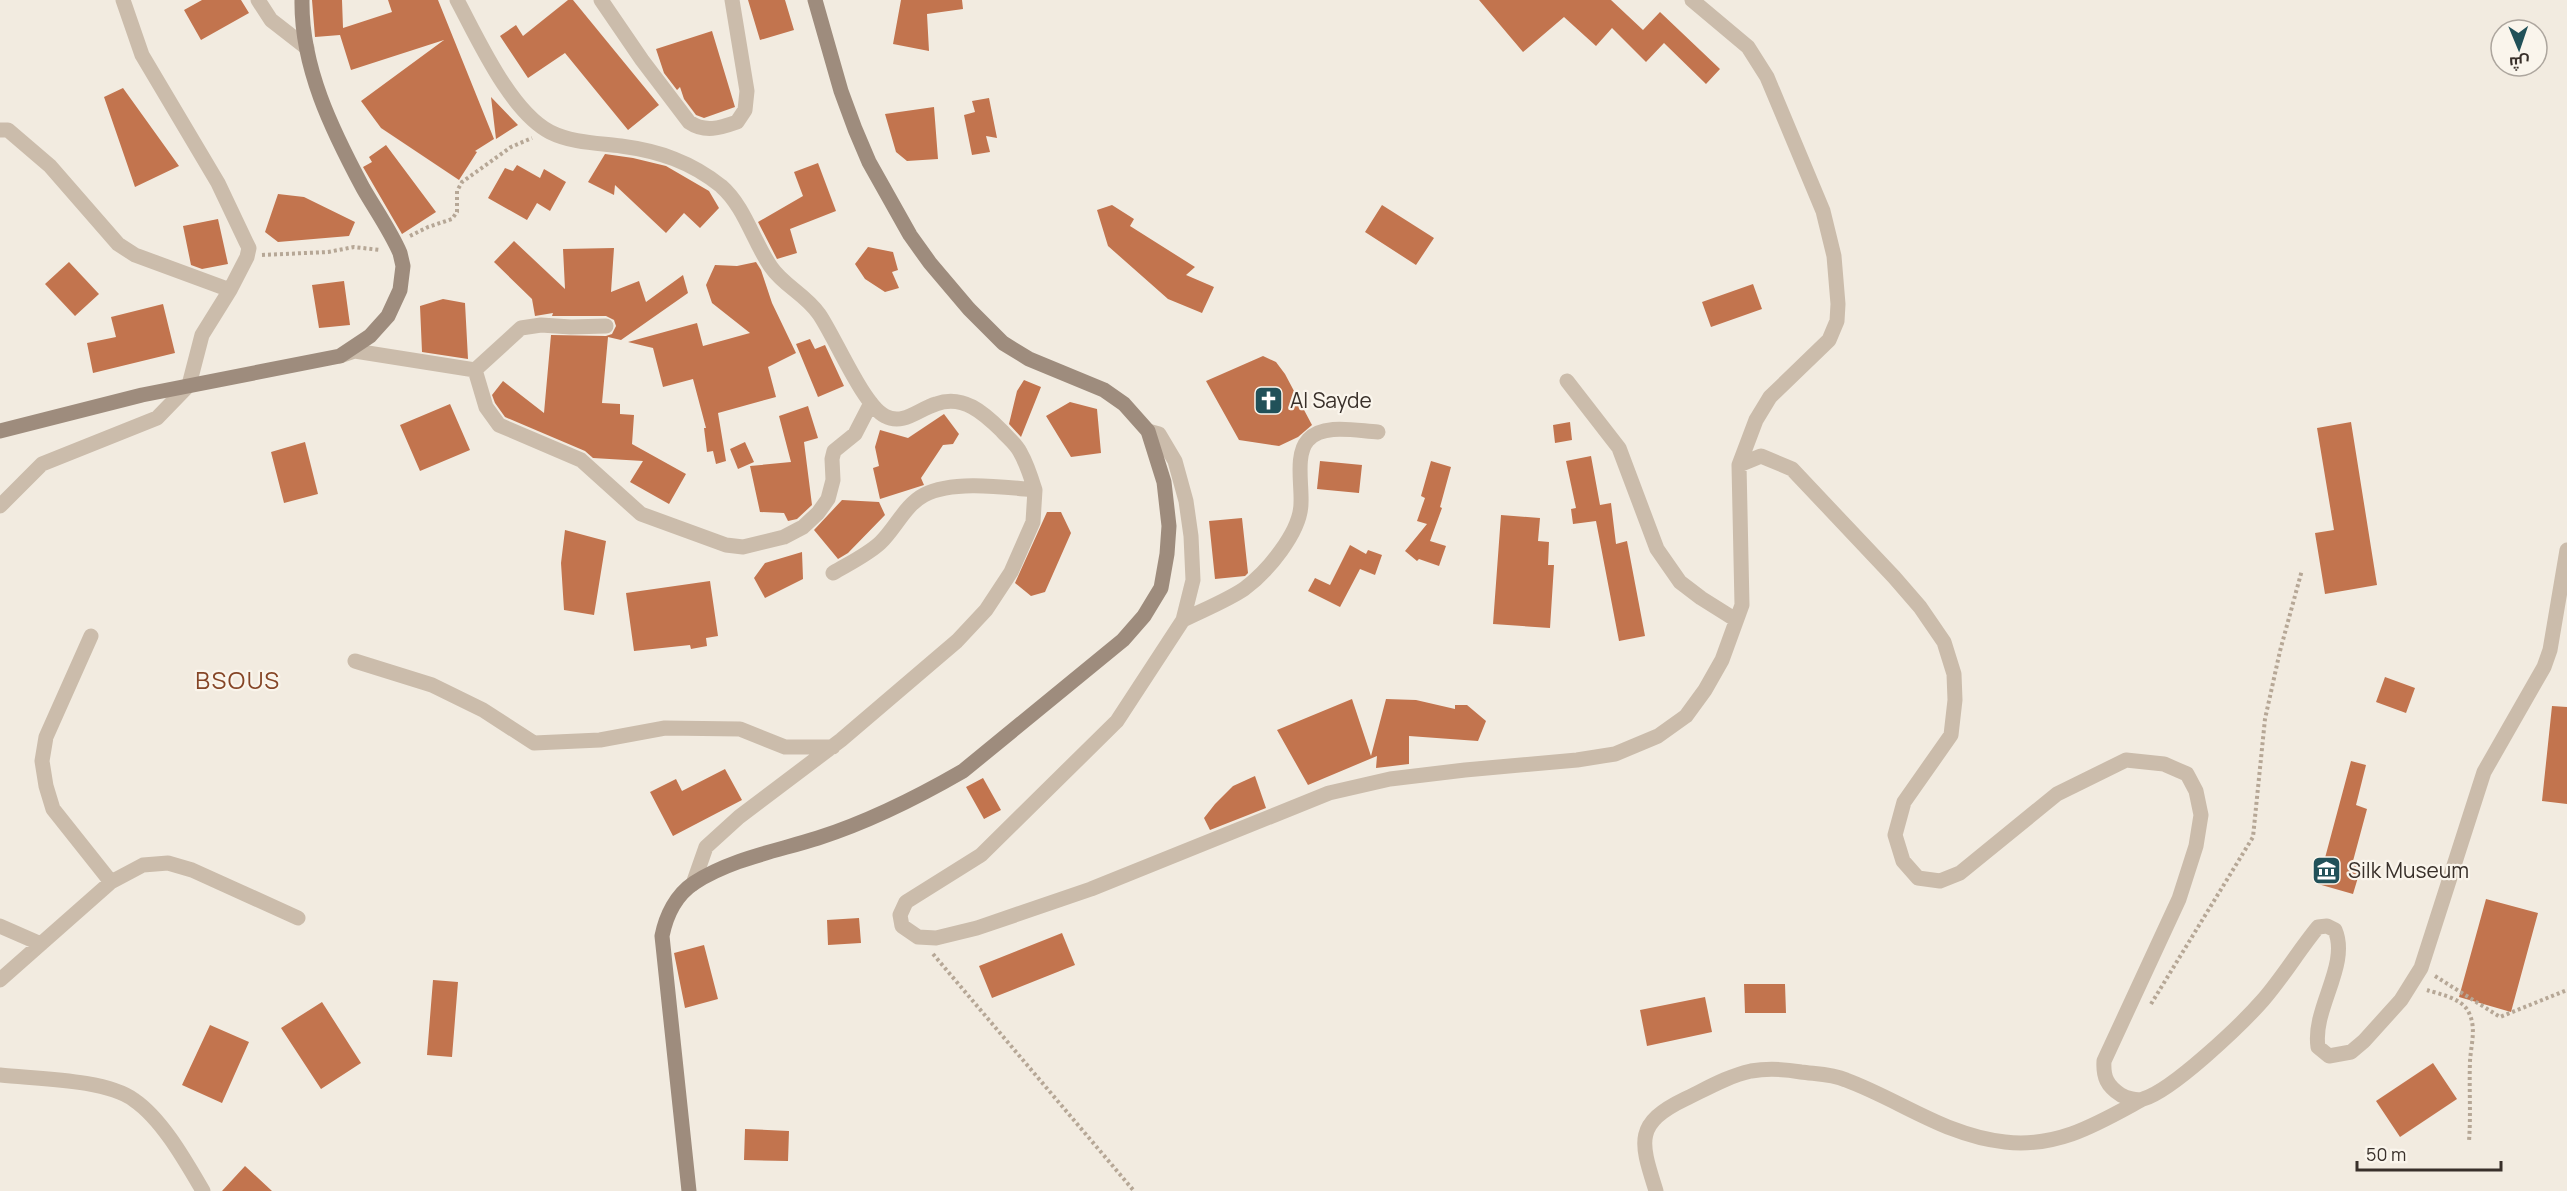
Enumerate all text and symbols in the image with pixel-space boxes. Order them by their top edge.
north arrow [2489,18,2549,78]
text: ش [2509,52,2530,74]
church icon: Al Sayde [1253,385,1285,417]
place label: Al Sayde [1290,386,1372,414]
district label: BSOUS [195,663,281,696]
museum icon: Silk Museum [2311,855,2343,887]
place label: Silk Museum [2348,856,2469,884]
scale bar [2357,1134,2501,1172]
text: 50 m [2366,1142,2406,1166]

